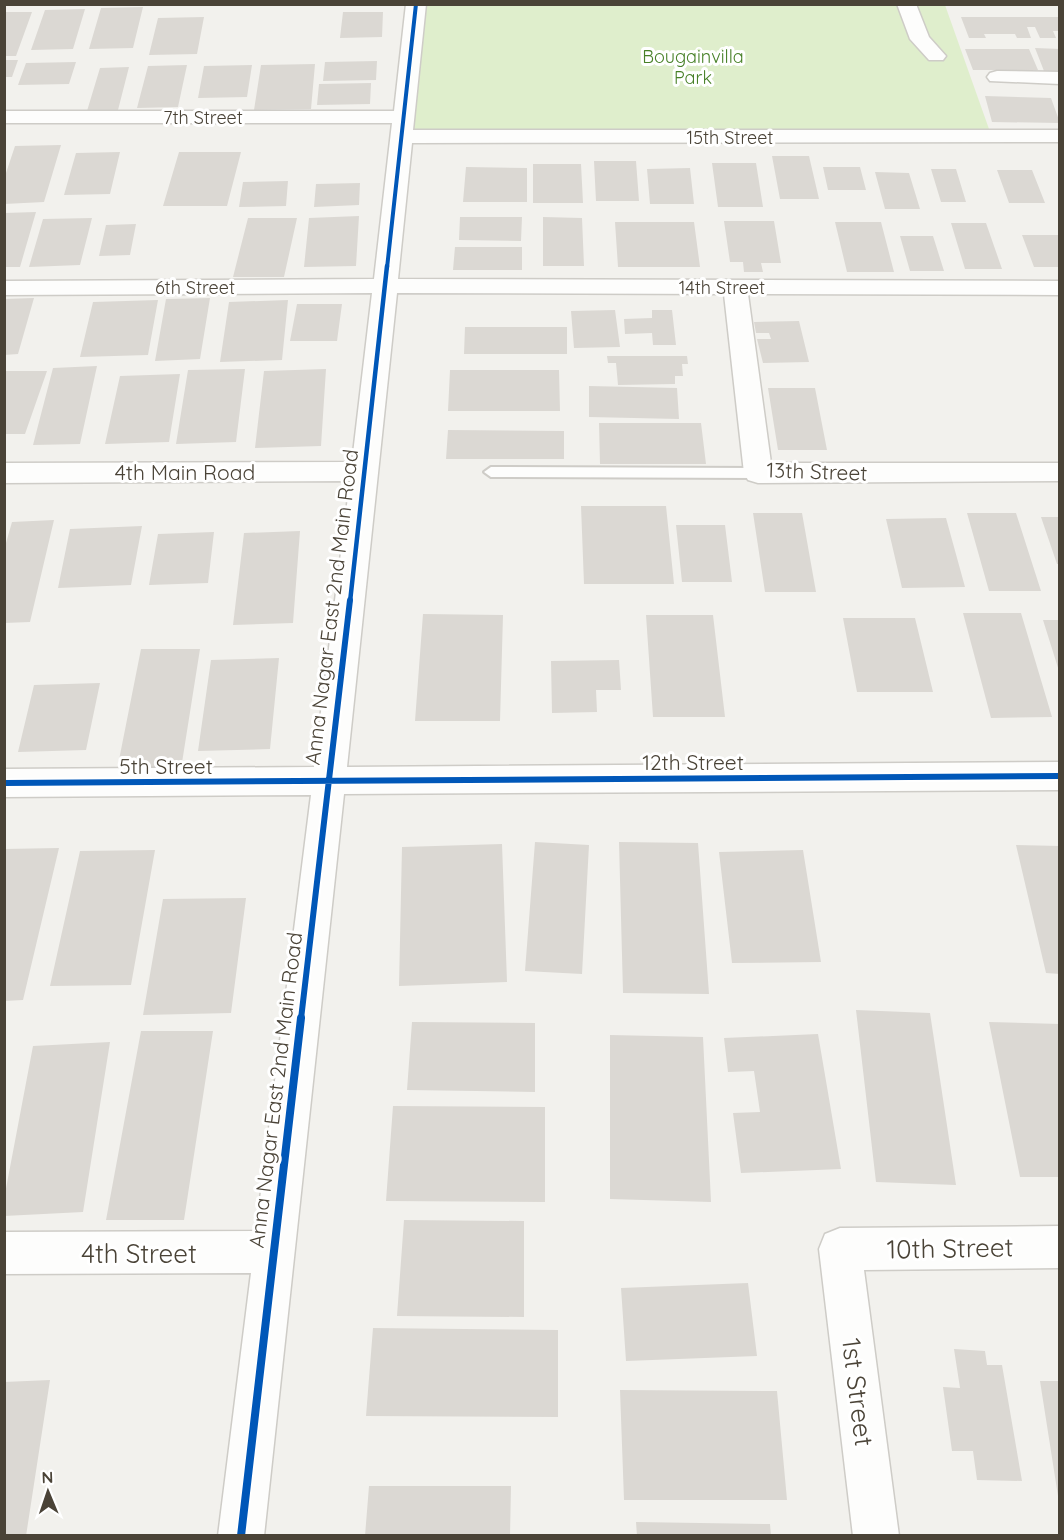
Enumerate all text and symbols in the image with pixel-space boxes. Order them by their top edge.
park label: Bougainvilla Park [642,45,744,89]
street label: 7th Street [163,106,243,129]
street label: 15th Street [687,126,773,149]
street label: 6th Street [155,276,235,299]
street label: 14th Street [679,276,765,299]
street label: Anna Nagar East 2nd Main Road [299,448,363,766]
street label: 13th Street [766,456,868,486]
street label: 4th Main Road [115,459,255,485]
street label: 12th Street [642,749,744,775]
street label: 5th Street [119,753,213,779]
street label: Anna Nagar East 2nd Main Road [243,931,307,1249]
street label: 10th Street [886,1230,1014,1266]
street label: 4th Street [81,1237,197,1270]
street label: 1st Street [835,1336,881,1448]
north arrow [18,1462,78,1522]
text: N [41,1467,54,1487]

